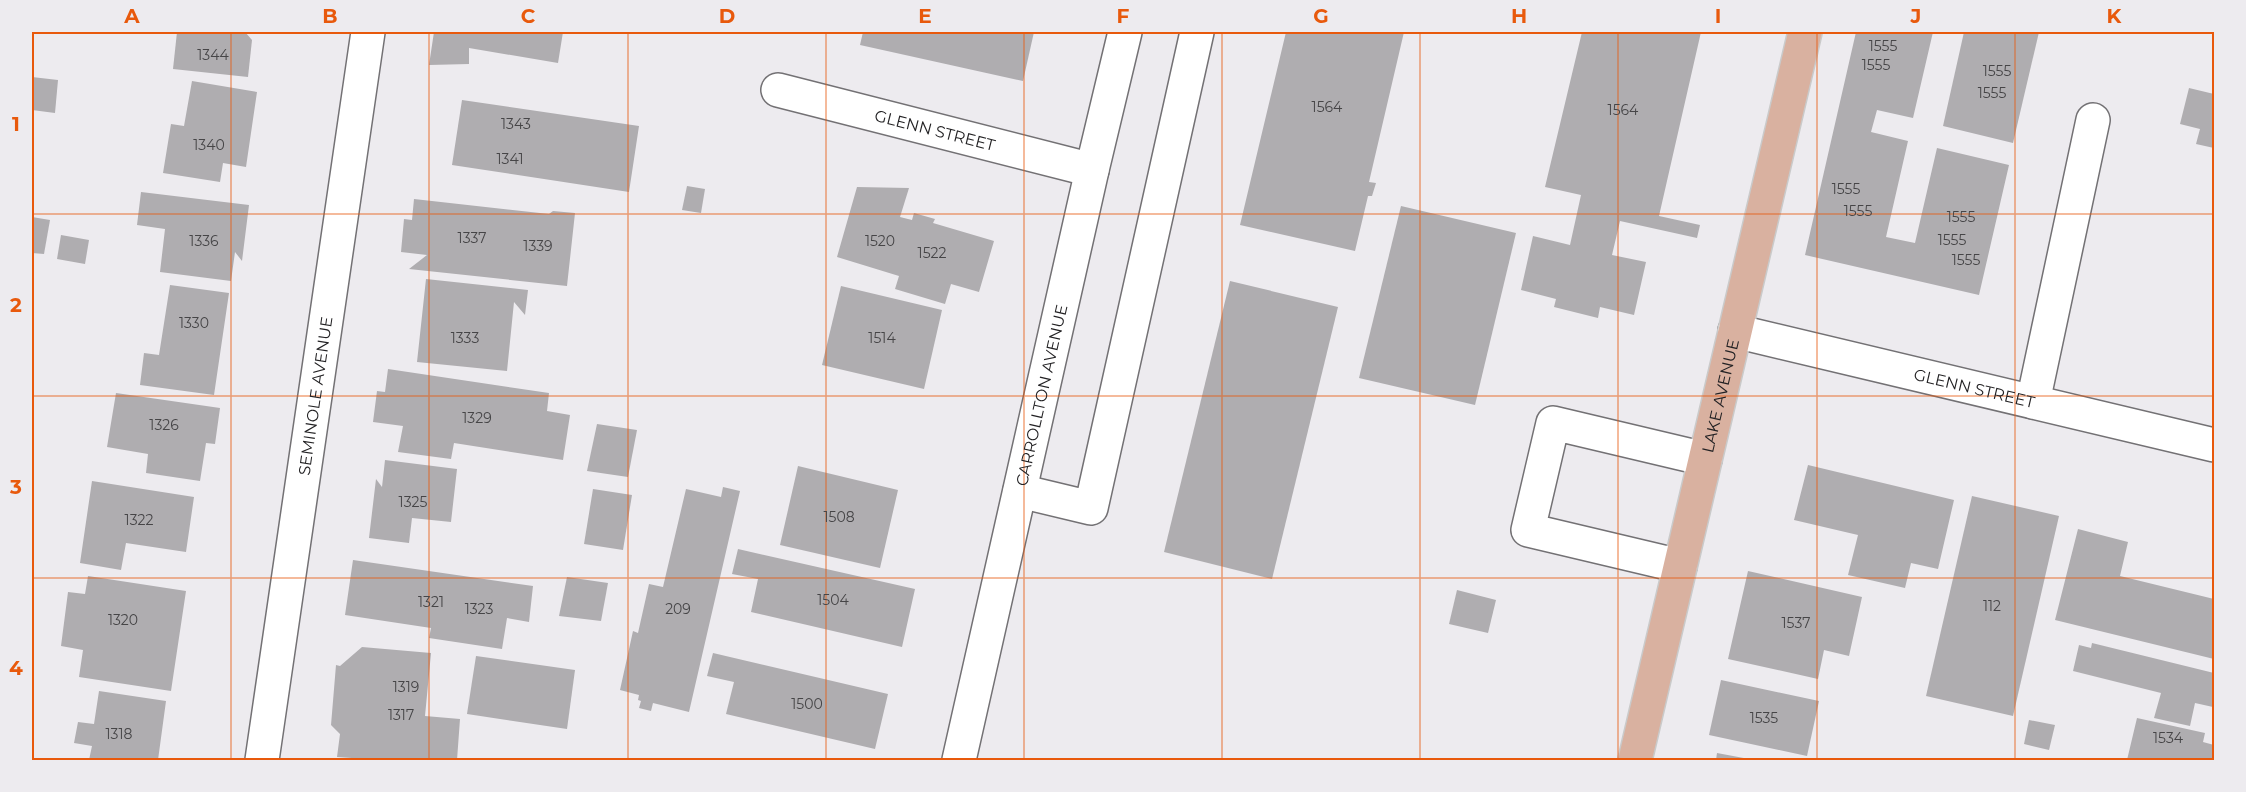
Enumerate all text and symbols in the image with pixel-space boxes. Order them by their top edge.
text: A [123,4,140,28]
text: B [322,4,338,28]
text: C [521,4,536,28]
text: D [719,4,735,28]
text: E [918,4,932,28]
text: F [1117,4,1130,28]
text: G [1313,4,1329,28]
text: H [1511,4,1527,28]
text: I [1715,4,1721,28]
text: J [1910,4,1921,28]
text: K [2107,4,2123,28]
house number: 1555 [1869,37,1897,55]
house number: 1344 [197,46,229,64]
house number: 1555 [1862,56,1890,74]
house number: 1555 [1983,62,2011,80]
house number: 1555 [1978,84,2006,102]
house number: 1564 [1312,98,1343,116]
house number: 1564 [1608,101,1639,119]
street label: GLENN STREET [873,106,998,155]
text: 1 [12,112,20,136]
house number: 1343 [501,115,531,133]
house number: 1340 [193,136,225,154]
house number: 1341 [497,150,523,168]
house number: 1555 [1832,180,1860,198]
house number: 1555 [1844,202,1872,220]
house number: 1555 [1947,208,1975,226]
house number: 1337 [458,229,486,247]
house number: 1555 [1938,231,1966,249]
house number: 1336 [189,232,219,250]
house number: 1520 [865,232,895,250]
house number: 1339 [523,237,553,255]
house number: 1522 [918,244,946,262]
house number: 1555 [1952,251,1980,269]
text: 2 [10,293,22,317]
street label: CARROLLTON AVENUE [1012,303,1071,488]
house number: 1330 [179,314,209,332]
street label: SEMINOLE AVENUE [295,315,336,477]
house number: 1333 [451,329,479,347]
house number: 1514 [868,329,896,347]
street label: LAKE AVENUE [1698,337,1743,455]
street label: GLENN STREET [1912,365,2037,412]
house number: 1329 [462,409,492,427]
house number: 1326 [149,416,179,434]
text: 3 [9,475,22,499]
house number: 1325 [399,493,427,511]
house number: 1508 [823,508,855,526]
house number: 1322 [125,511,153,529]
house number: 1504 [817,591,849,609]
house number: 1321 [418,593,444,611]
house number: 112 [1983,597,2001,615]
house number: 1323 [465,600,493,618]
house number: 209 [665,600,691,618]
house number: 1320 [108,611,138,629]
house number: 1537 [1782,614,1810,632]
text: 4 [9,656,23,680]
house number: 1319 [393,678,419,696]
house number: 1500 [791,695,823,713]
house number: 1317 [388,706,414,724]
house number: 1535 [1750,709,1778,727]
house number: 1318 [106,725,133,743]
house number: 1534 [2153,729,2184,747]

